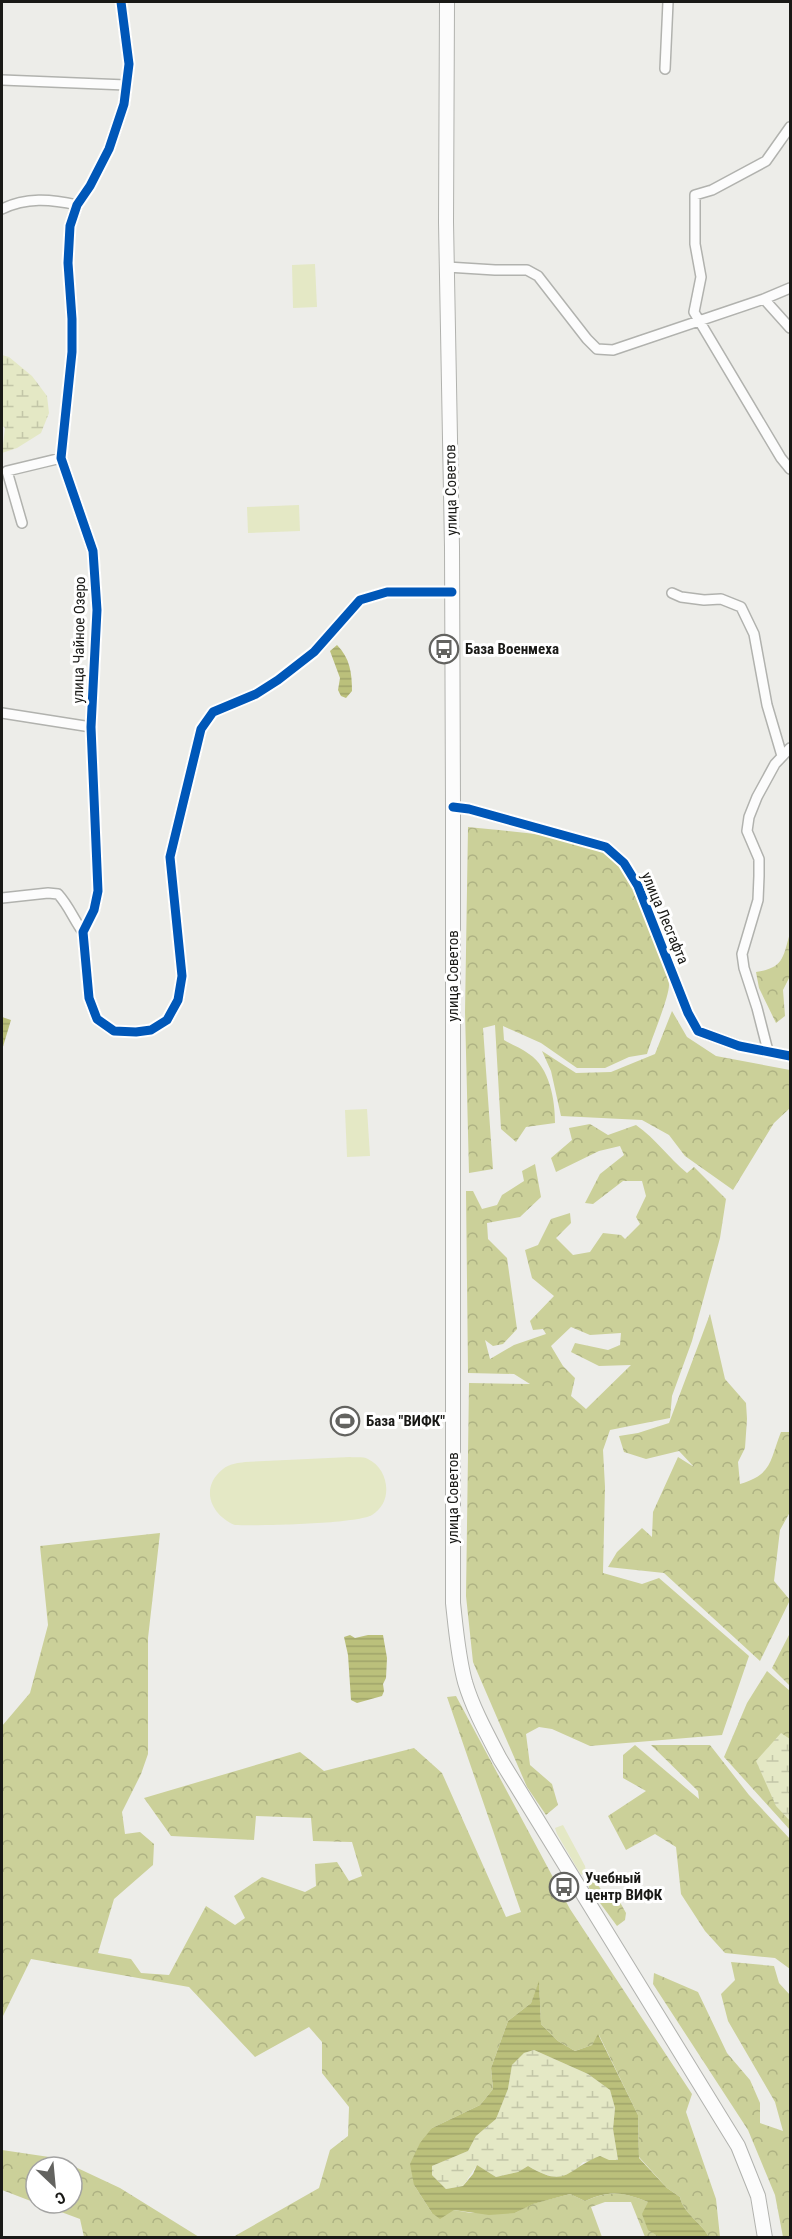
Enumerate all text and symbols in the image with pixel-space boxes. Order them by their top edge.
street label: улица Советов [441,444,461,536]
street label: улица Чайное Озеро [69,576,89,704]
bus stop icon: База Военмеха [428,633,460,665]
place label: База Военмеха [465,640,559,658]
street label: улица Лесгафта [638,869,692,967]
street label: улица Советов [444,930,462,1022]
sports icon: База "ВИФК" [329,1405,361,1437]
place label: База "ВИФК" [366,1412,445,1430]
street label: улица Советов [444,1452,462,1544]
place label: Учебный центр ВИФК [585,1869,663,1904]
bus stop icon: Учебный центр ВИФК [548,1871,580,1903]
north arrow [24,2155,84,2215]
text: С [52,2187,69,2209]

